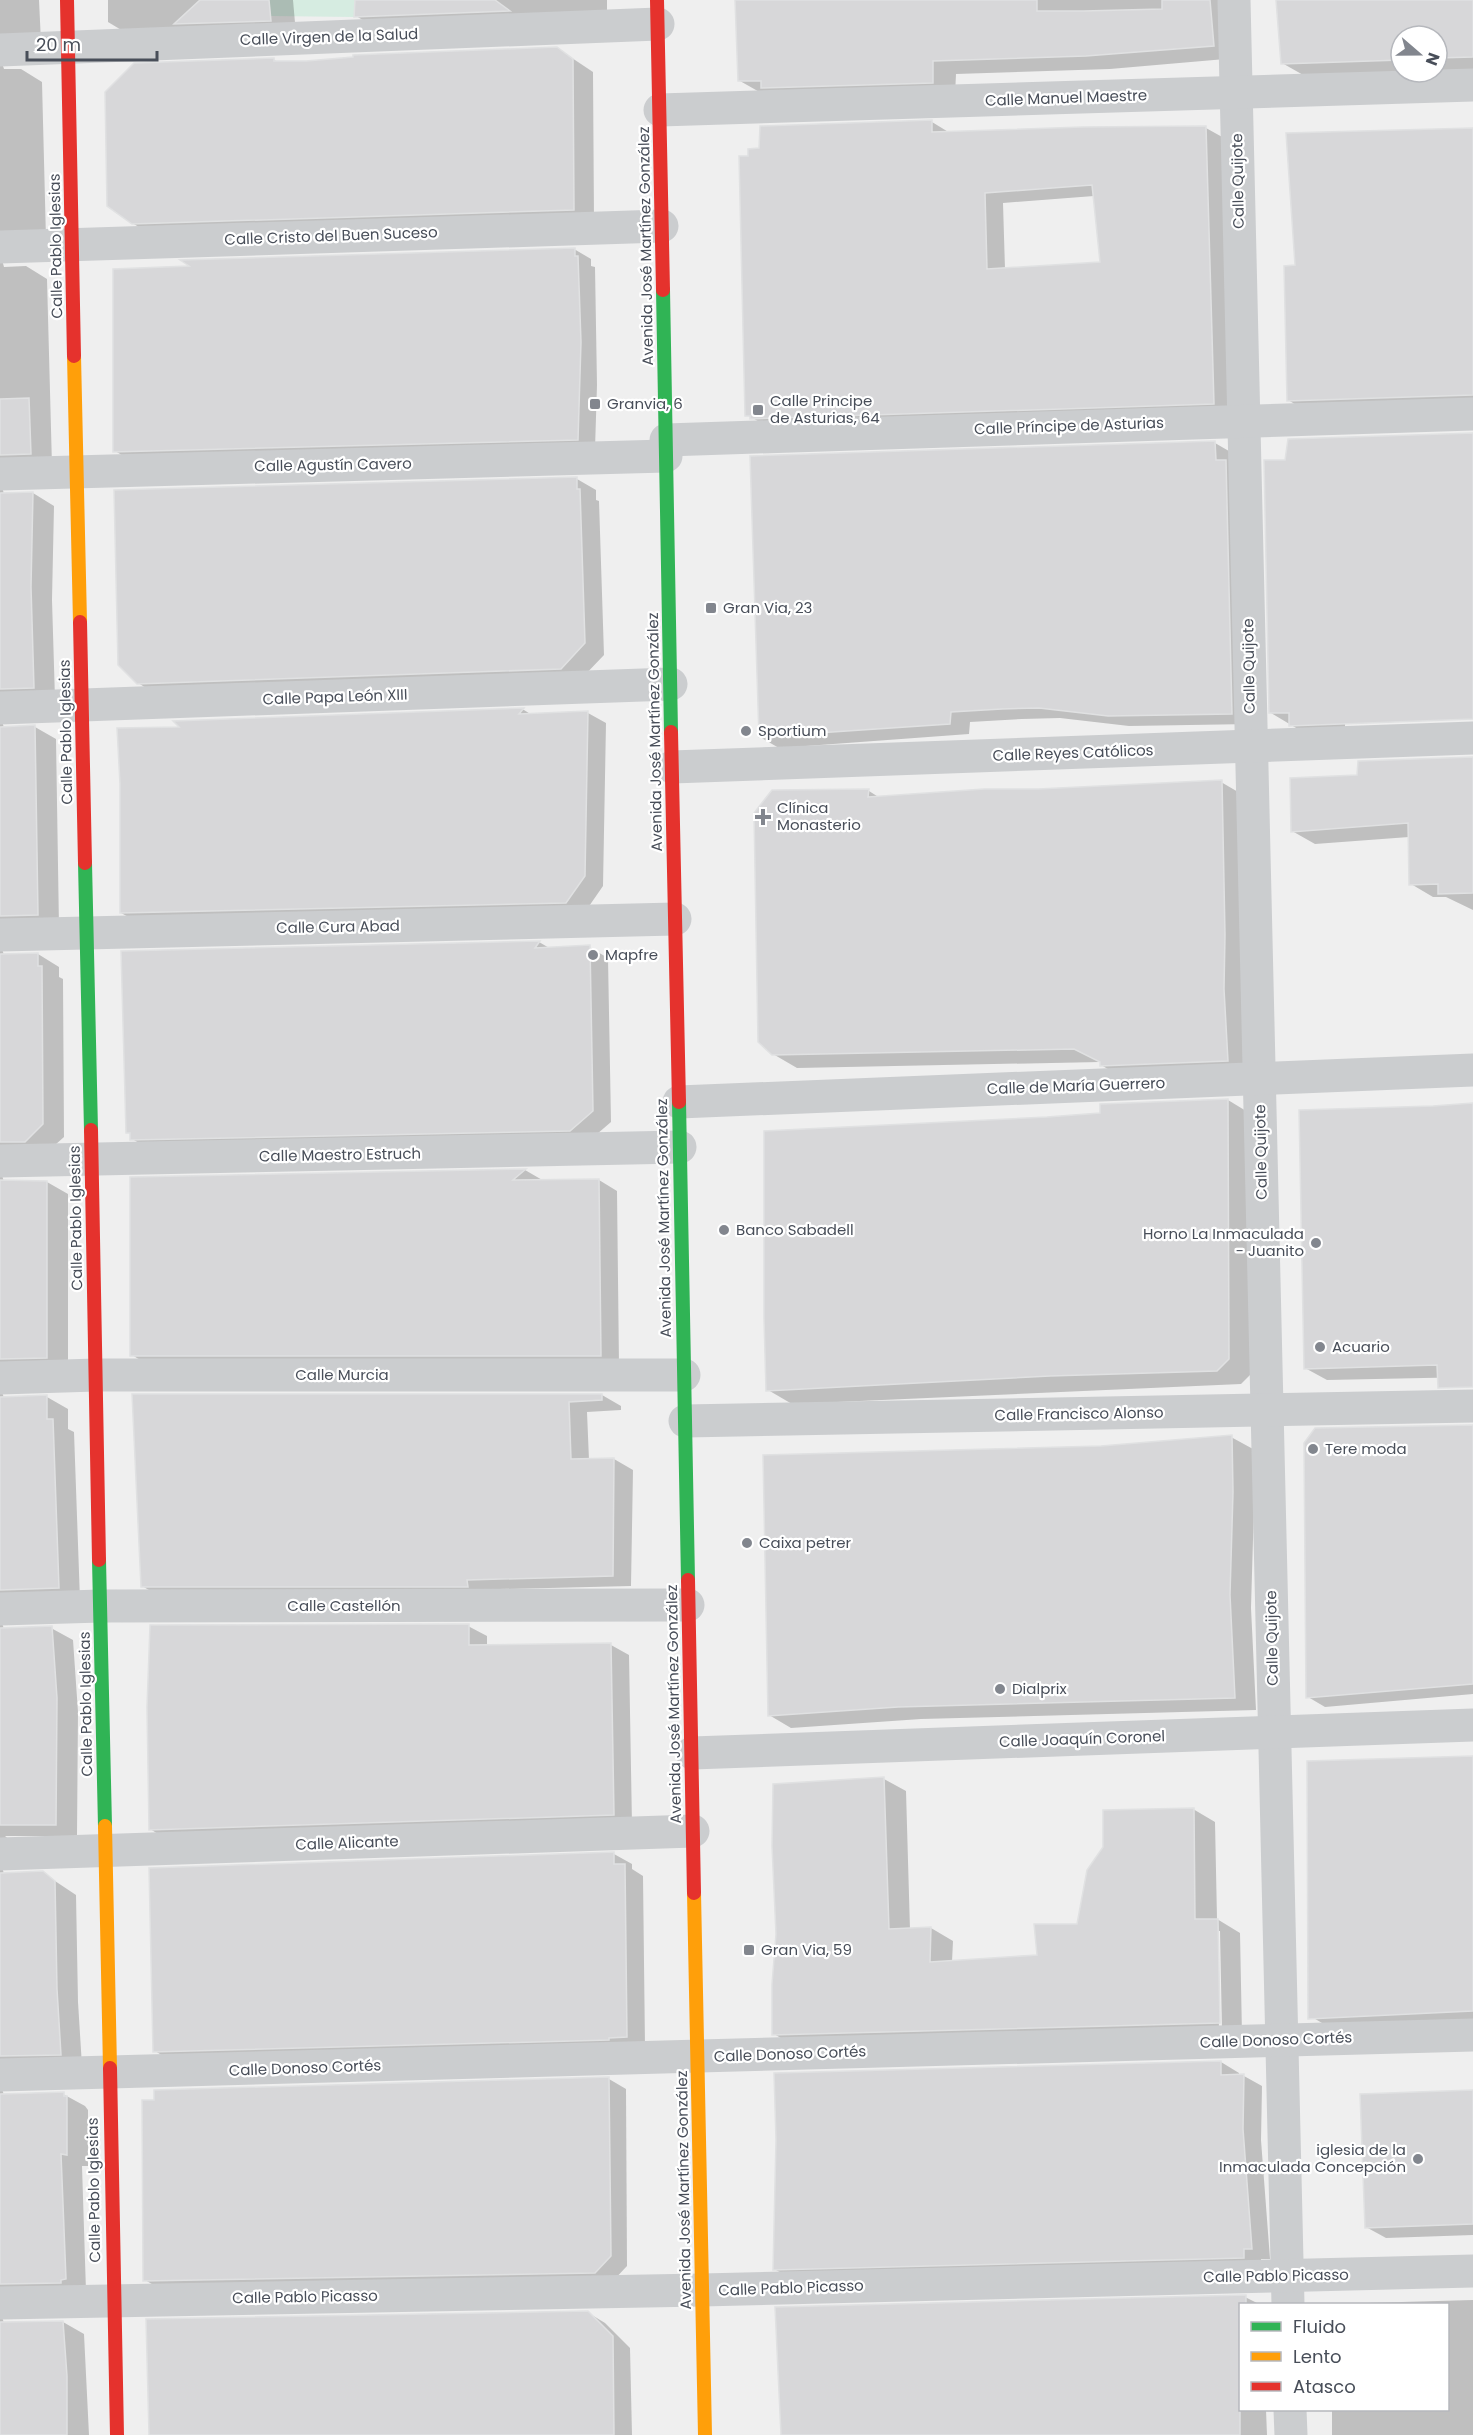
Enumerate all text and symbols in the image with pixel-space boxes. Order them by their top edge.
street label: Calle Virgen de la Salud [239,23,419,50]
scale bar [27,24,158,62]
north arrow [1389,24,1449,84]
text: 20 m [36,32,81,57]
text: N [1420,49,1445,69]
street label: Calle Manuel Maestre [985,84,1147,111]
street label: Avenida José Martínez González [633,126,658,366]
street label: Calle Quijote [1226,133,1249,229]
street label: Calle Pablo Iglesias [44,173,67,319]
street label: Calle Cristo del Buen Suceso [224,221,438,250]
place label: Calle Principe de Asturias, 64 [770,390,880,428]
place label: Granvia, 6 [607,393,683,414]
marker: Granvia, 6 [588,397,602,411]
marker: Calle Principe de Asturias, 64 [751,403,765,417]
street label: Calle Príncipe de Asturias [974,412,1164,439]
street label: Calle Agustín Cavero [254,453,412,476]
place label: Gran Via, 23 [723,597,812,618]
marker: Gran Via, 23 [704,601,718,615]
street label: Avenida José Martínez González [642,612,667,852]
street label: Calle Quijote [1237,618,1260,714]
street label: Calle Pablo Iglesias [54,659,77,805]
street label: Calle Papa León XIII [262,683,408,710]
place label: Sportium [758,720,826,741]
marker: Sportium [739,724,753,738]
street label: Calle Reyes Católicos [992,739,1154,766]
place label: Clínica Monasterio [777,797,861,835]
marker: Clínica Monasterio [754,808,772,826]
street label: Calle Cura Abad [276,915,400,938]
place label: Mapfre [605,944,658,965]
marker: Mapfre [586,948,600,962]
street label: Calle de María Guerrero [986,1072,1166,1099]
street label: Avenida José Martínez González [651,1098,676,1338]
street label: Calle Quijote [1249,1104,1272,1200]
street label: Calle Maestro Estruch [259,1143,421,1166]
street label: Calle Pablo Iglesias [64,1145,87,1291]
place label: Banco Sabadell [736,1219,854,1240]
marker: Banco Sabadell [717,1223,731,1237]
place label: Horno La Inmaculada - Juanito [1143,1223,1304,1261]
marker: Horno La Inmaculada - Juanito [1309,1236,1323,1250]
place label: Acuario [1332,1336,1390,1357]
marker: Acuario [1313,1340,1327,1354]
street label: Calle Murcia [295,1364,389,1385]
street label: Calle Francisco Alonso [994,1402,1164,1425]
place label: Tere moda [1325,1438,1407,1459]
marker: Tere moda [1306,1442,1320,1456]
place label: Caixa petrer [759,1532,852,1553]
marker: Caixa petrer [740,1536,754,1550]
street label: Avenida José Martínez González [661,1584,686,1824]
street label: Calle Quijote [1260,1590,1283,1686]
street label: Calle Castellón [287,1595,401,1616]
street label: Calle Pablo Iglesias [74,1631,97,1777]
place label: Dialprix [1012,1678,1067,1699]
marker: Dialprix [993,1682,1007,1696]
street label: Calle Joaquín Coronel [999,1725,1165,1752]
street label: Calle Alicante [295,1830,399,1855]
place label: Gran Via, 59 [761,1939,852,1960]
marker: Gran Via, 59 [742,1943,756,1957]
street label: Calle Donoso Cortés [1199,2026,1353,2053]
street label: Calle Donoso Cortés [713,2040,867,2067]
street label: Calle Donoso Cortés [228,2054,382,2081]
street label: Avenida José Martínez González [671,2070,696,2310]
street label: Calle Pablo Iglesias [82,2117,105,2263]
place label: iglesia de la Inmaculada Concepción [1219,2139,1406,2177]
marker: iglesia de la Inmaculada Concepción [1411,2152,1425,2166]
street label: Calle Pablo Picasso [1203,2264,1349,2287]
street label: Calle Pablo Picasso [718,2274,864,2301]
street label: Calle Pablo Picasso [232,2285,378,2308]
legend [1239,2303,1449,2411]
text: Fluido [1293,2314,1346,2339]
text: Lento [1293,2344,1342,2369]
text: Atasco [1293,2374,1356,2399]

